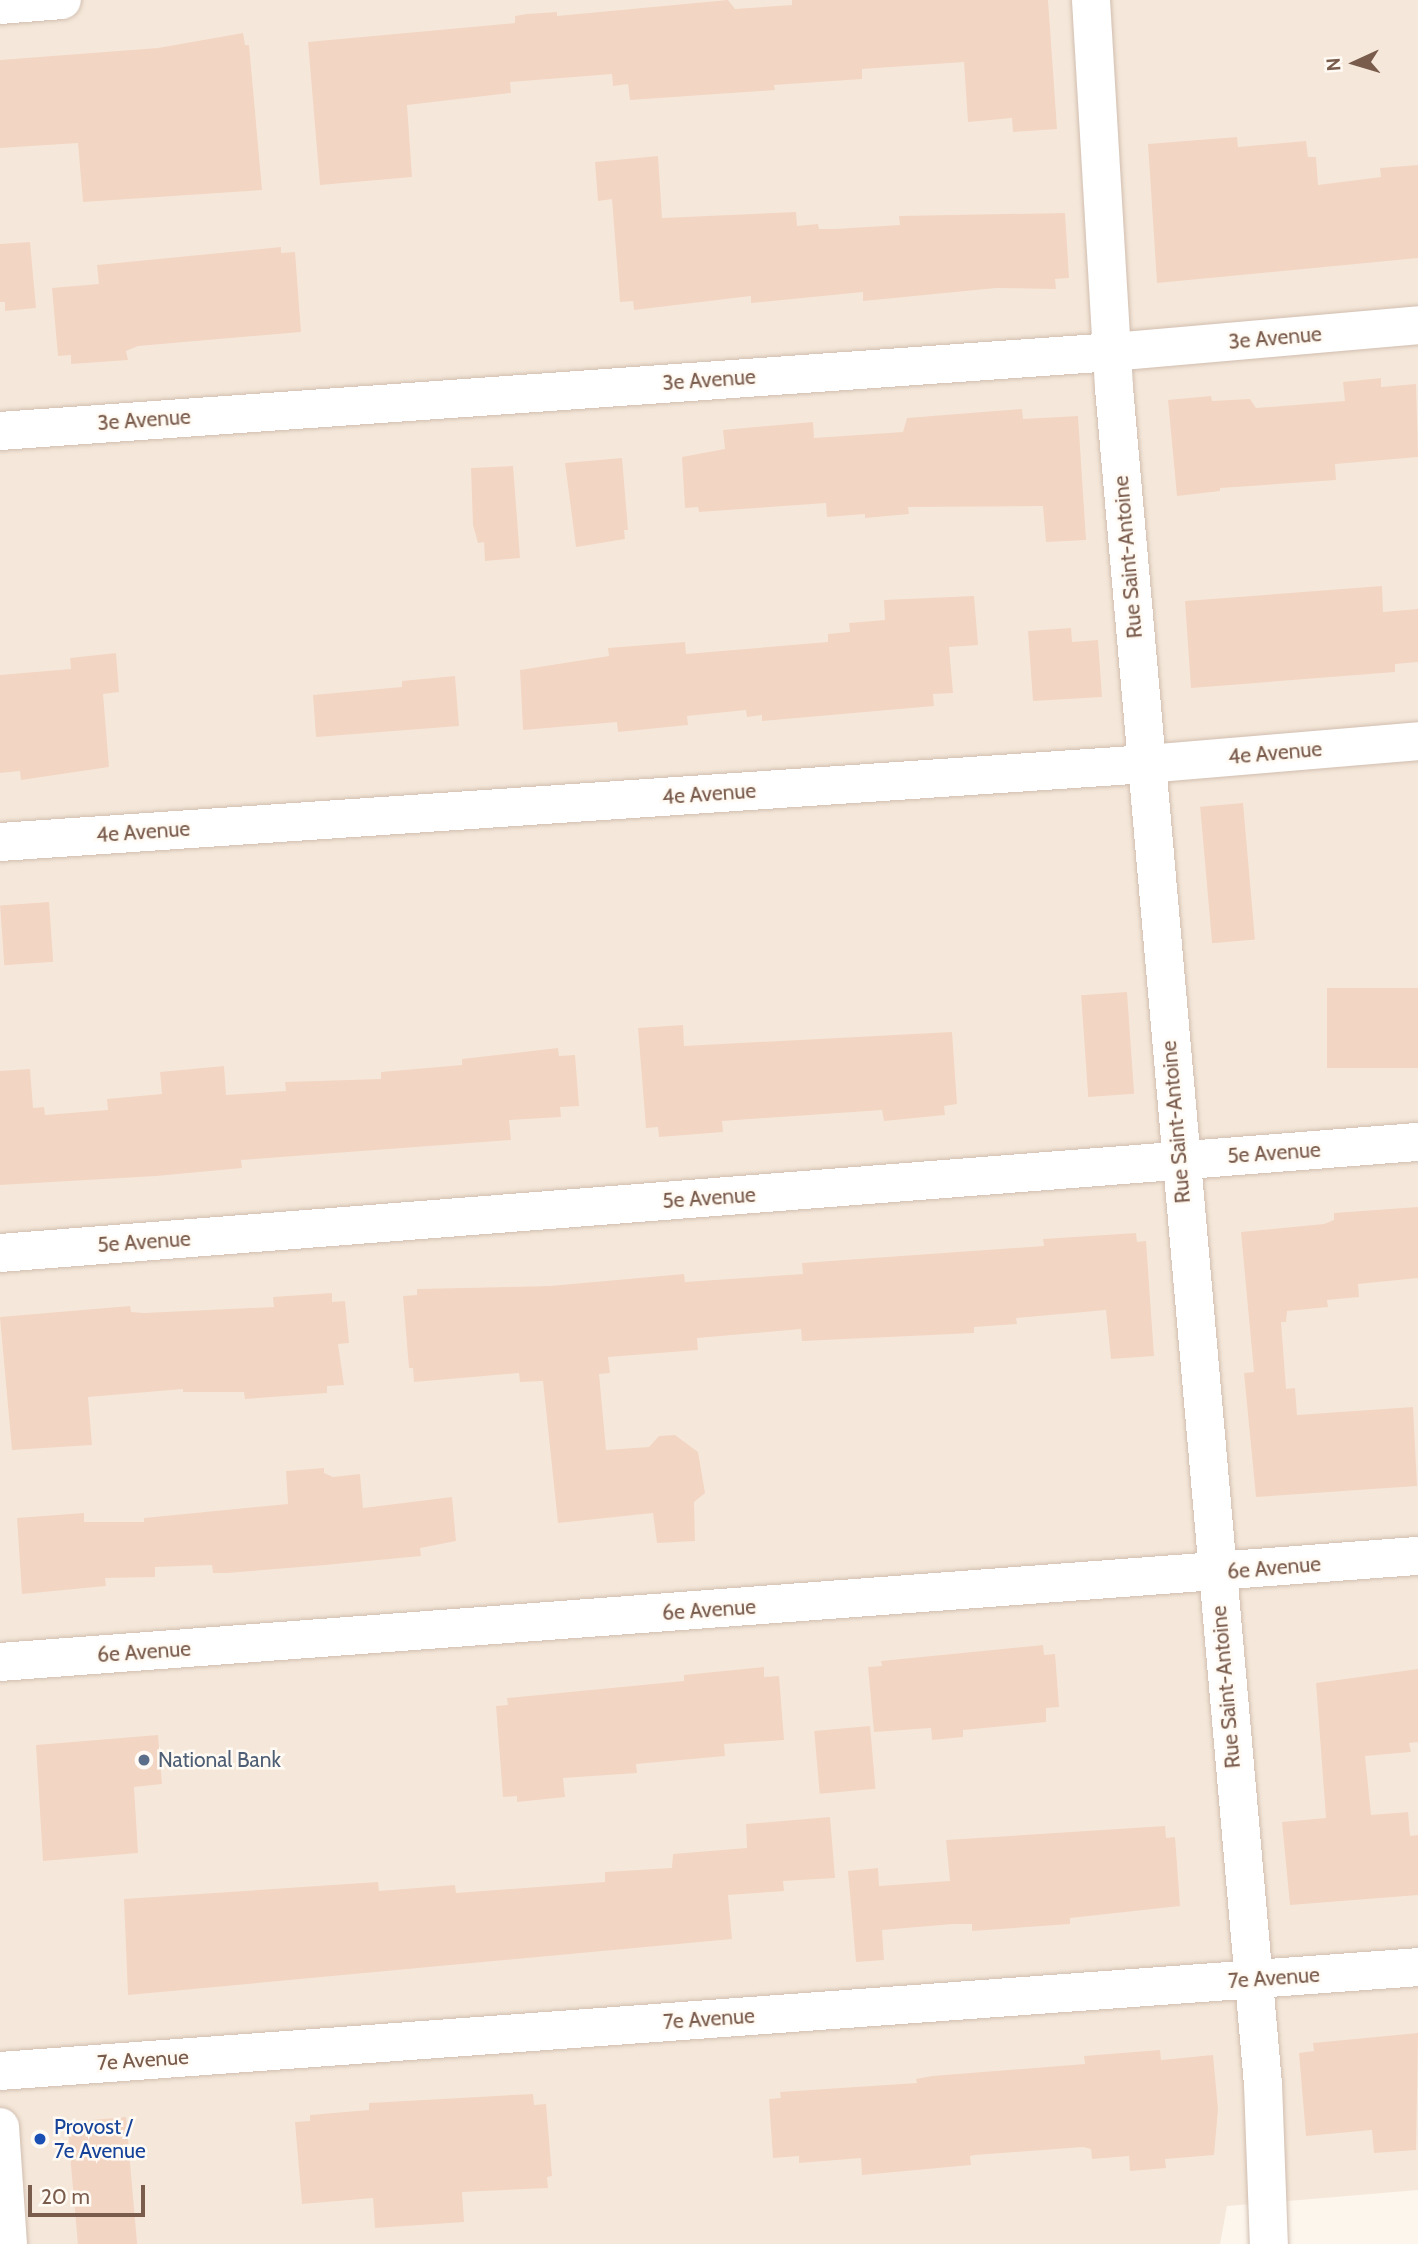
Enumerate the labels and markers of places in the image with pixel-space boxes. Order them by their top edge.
place label: National Bank [158,1747,281,1773]
marker: National Bank [136,1752,152,1768]
place label: Provost / 7e Avenue [54,2114,146,2164]
marker: Provost / 7e Avenue [32,2131,48,2147]

